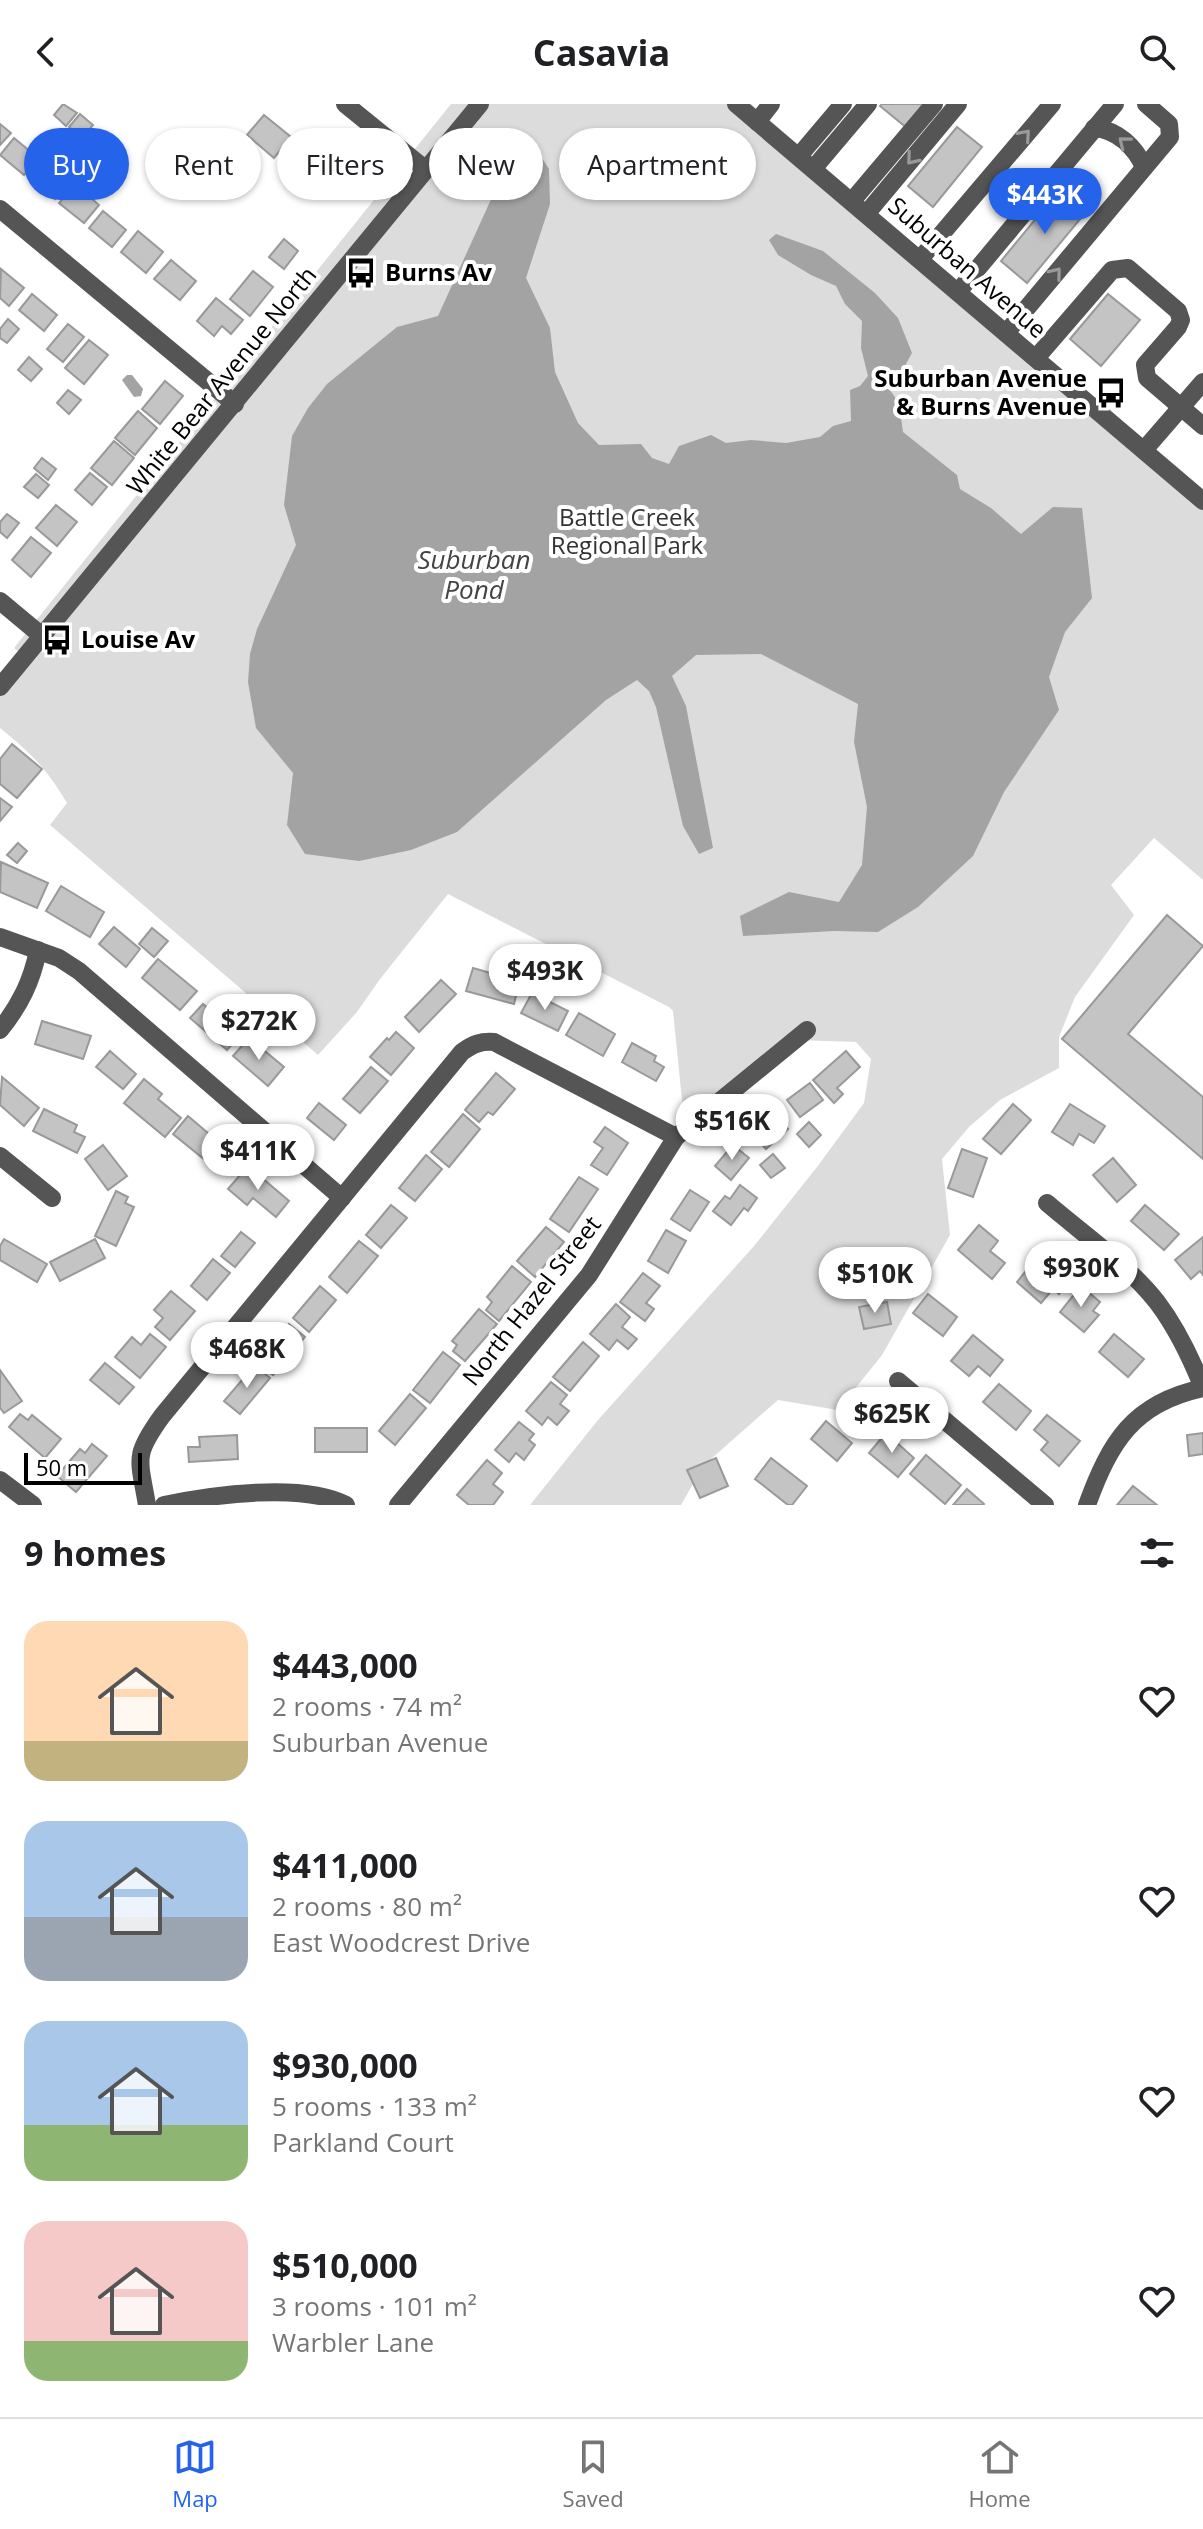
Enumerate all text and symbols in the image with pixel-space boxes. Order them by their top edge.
text: Casavia [533,28,670,77]
icon: back [24,30,68,74]
icon: search [1135,30,1179,74]
chip: Buy [24,128,129,200]
chip: Rent [145,128,261,200]
chip: Filters [277,128,413,200]
chip: New [429,128,543,200]
chip: Apartment [559,128,756,200]
one-way arrow [1015,129,1030,144]
one-way arrow [1118,137,1133,152]
one-way arrow [907,149,922,164]
pin: $443K [989,168,1101,236]
text: $443K [1007,176,1083,212]
street label: Suburban Avenue [882,189,1054,345]
place label: Burns Av [385,255,492,288]
bus stop icon: Burns Av [344,256,378,290]
street label: White Bear Avenue North [118,259,323,501]
one-way arrow [1046,267,1061,282]
place label: Suburban Avenue & Burns Avenue [874,361,1087,422]
bus stop icon: Suburban Avenue & Burns Avenue [1094,376,1128,410]
park label: Battle Creek Regional Park [551,500,704,561]
water label: Suburban Pond [417,541,531,607]
place label: Louise Av [81,622,195,655]
bus stop icon: Louise Av [40,623,74,657]
pin: $493K [489,944,601,1012]
text: $493K [507,952,583,988]
pin: $272K [203,994,315,1062]
text: $272K [221,1002,297,1038]
pin: $516K [676,1094,788,1162]
text: $516K [694,1102,770,1138]
pin: $411K [202,1124,314,1192]
text: $411K [220,1132,296,1168]
street label: North Hazel Street [454,1208,608,1392]
pin: $930K [1025,1241,1137,1309]
pin: $510K [819,1247,931,1315]
text: $930K [1043,1249,1119,1285]
text: $510K [837,1255,913,1291]
pin: $468K [191,1322,303,1390]
text: $468K [209,1330,285,1366]
pin: $625K [836,1387,948,1455]
text: $625K [854,1395,930,1431]
scale bar [24,1449,142,1485]
text: 50 m [36,1452,87,1482]
text: 9 homes [24,1530,166,1576]
icon: filters [1135,1531,1179,1575]
text: $443,000 [272,1642,418,1688]
icon: home [88,1653,184,1749]
icon: heart [1135,1679,1179,1723]
text: 2 rooms · 74 m² [272,1688,462,1724]
text: Suburban Avenue [272,1724,488,1760]
text: $411,000 [272,1842,418,1888]
icon: home [88,1853,184,1949]
icon: heart [1135,1879,1179,1923]
text: 2 rooms · 80 m² [272,1888,462,1924]
text: East Woodcrest Drive [272,1924,530,1960]
text: $930,000 [272,2042,418,2088]
icon: home [88,2053,184,2149]
icon: heart [1135,2079,1179,2123]
text: 5 rooms · 133 m² [272,2088,477,2124]
text: Parkland Court [272,2124,454,2160]
text: $510,000 [272,2242,418,2288]
icon: home [88,2253,184,2349]
icon: heart [1135,2279,1179,2323]
text: 3 rooms · 101 m² [272,2288,477,2324]
text: Warbler Lane [272,2324,434,2360]
tab: Map [172,2435,218,2513]
tab: Saved [563,2435,624,2513]
tab: Home [968,2435,1031,2513]

